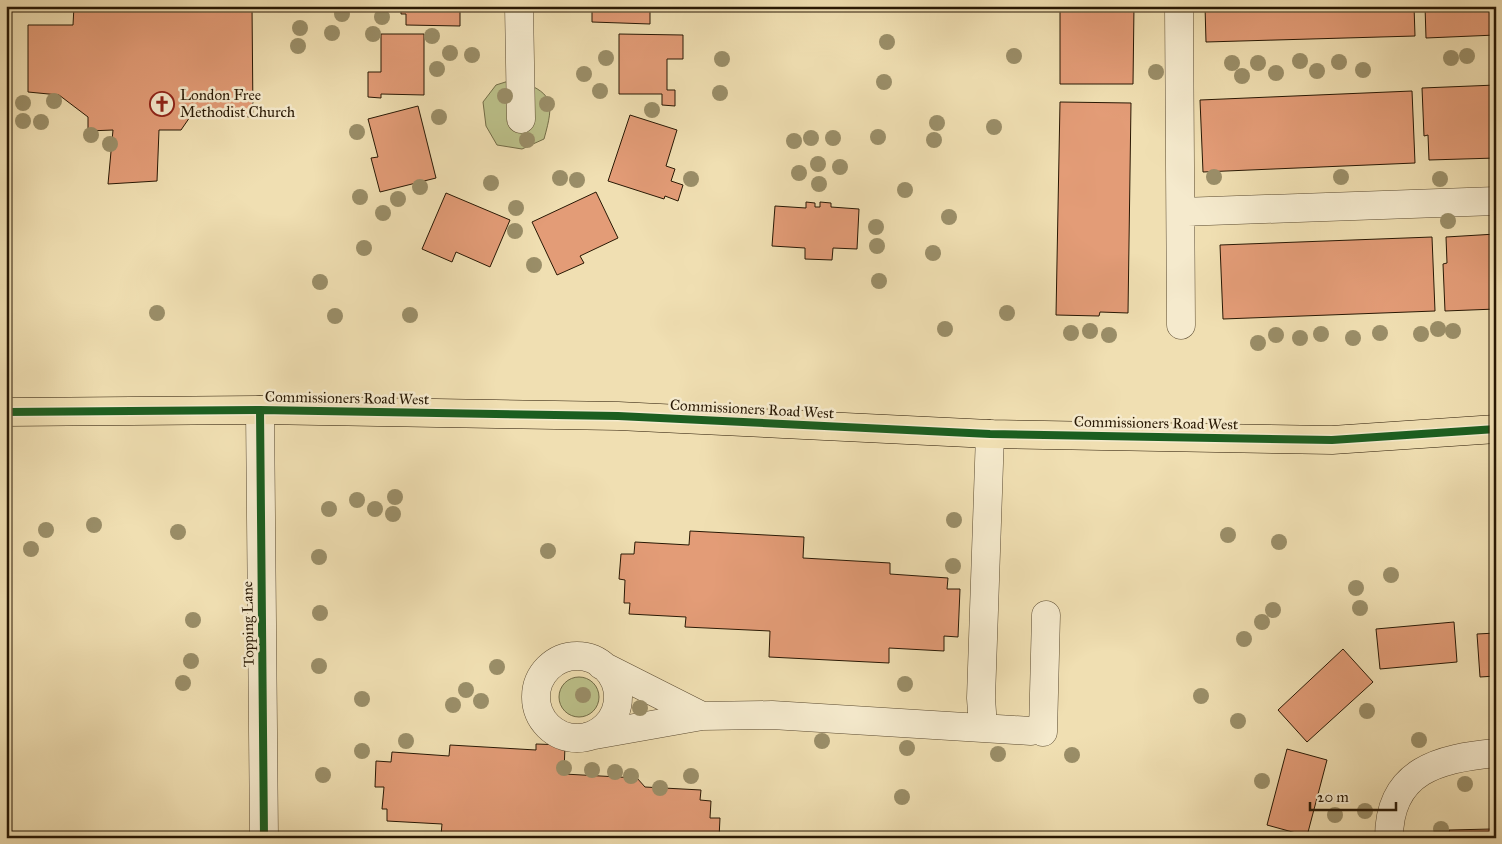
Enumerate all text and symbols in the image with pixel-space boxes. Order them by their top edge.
place label: London Free Methodist Church [180,86,296,121]
church icon: London Free Methodist Church [149,91,175,117]
street label: Commissioners Road West [265,388,430,408]
street label: Commissioners Road West [669,396,835,422]
street label: Commissioners Road West [1074,413,1239,433]
street label: Topping Lane [238,581,258,667]
scale bar [1310,779,1396,811]
text: 20 m [1317,788,1349,806]

